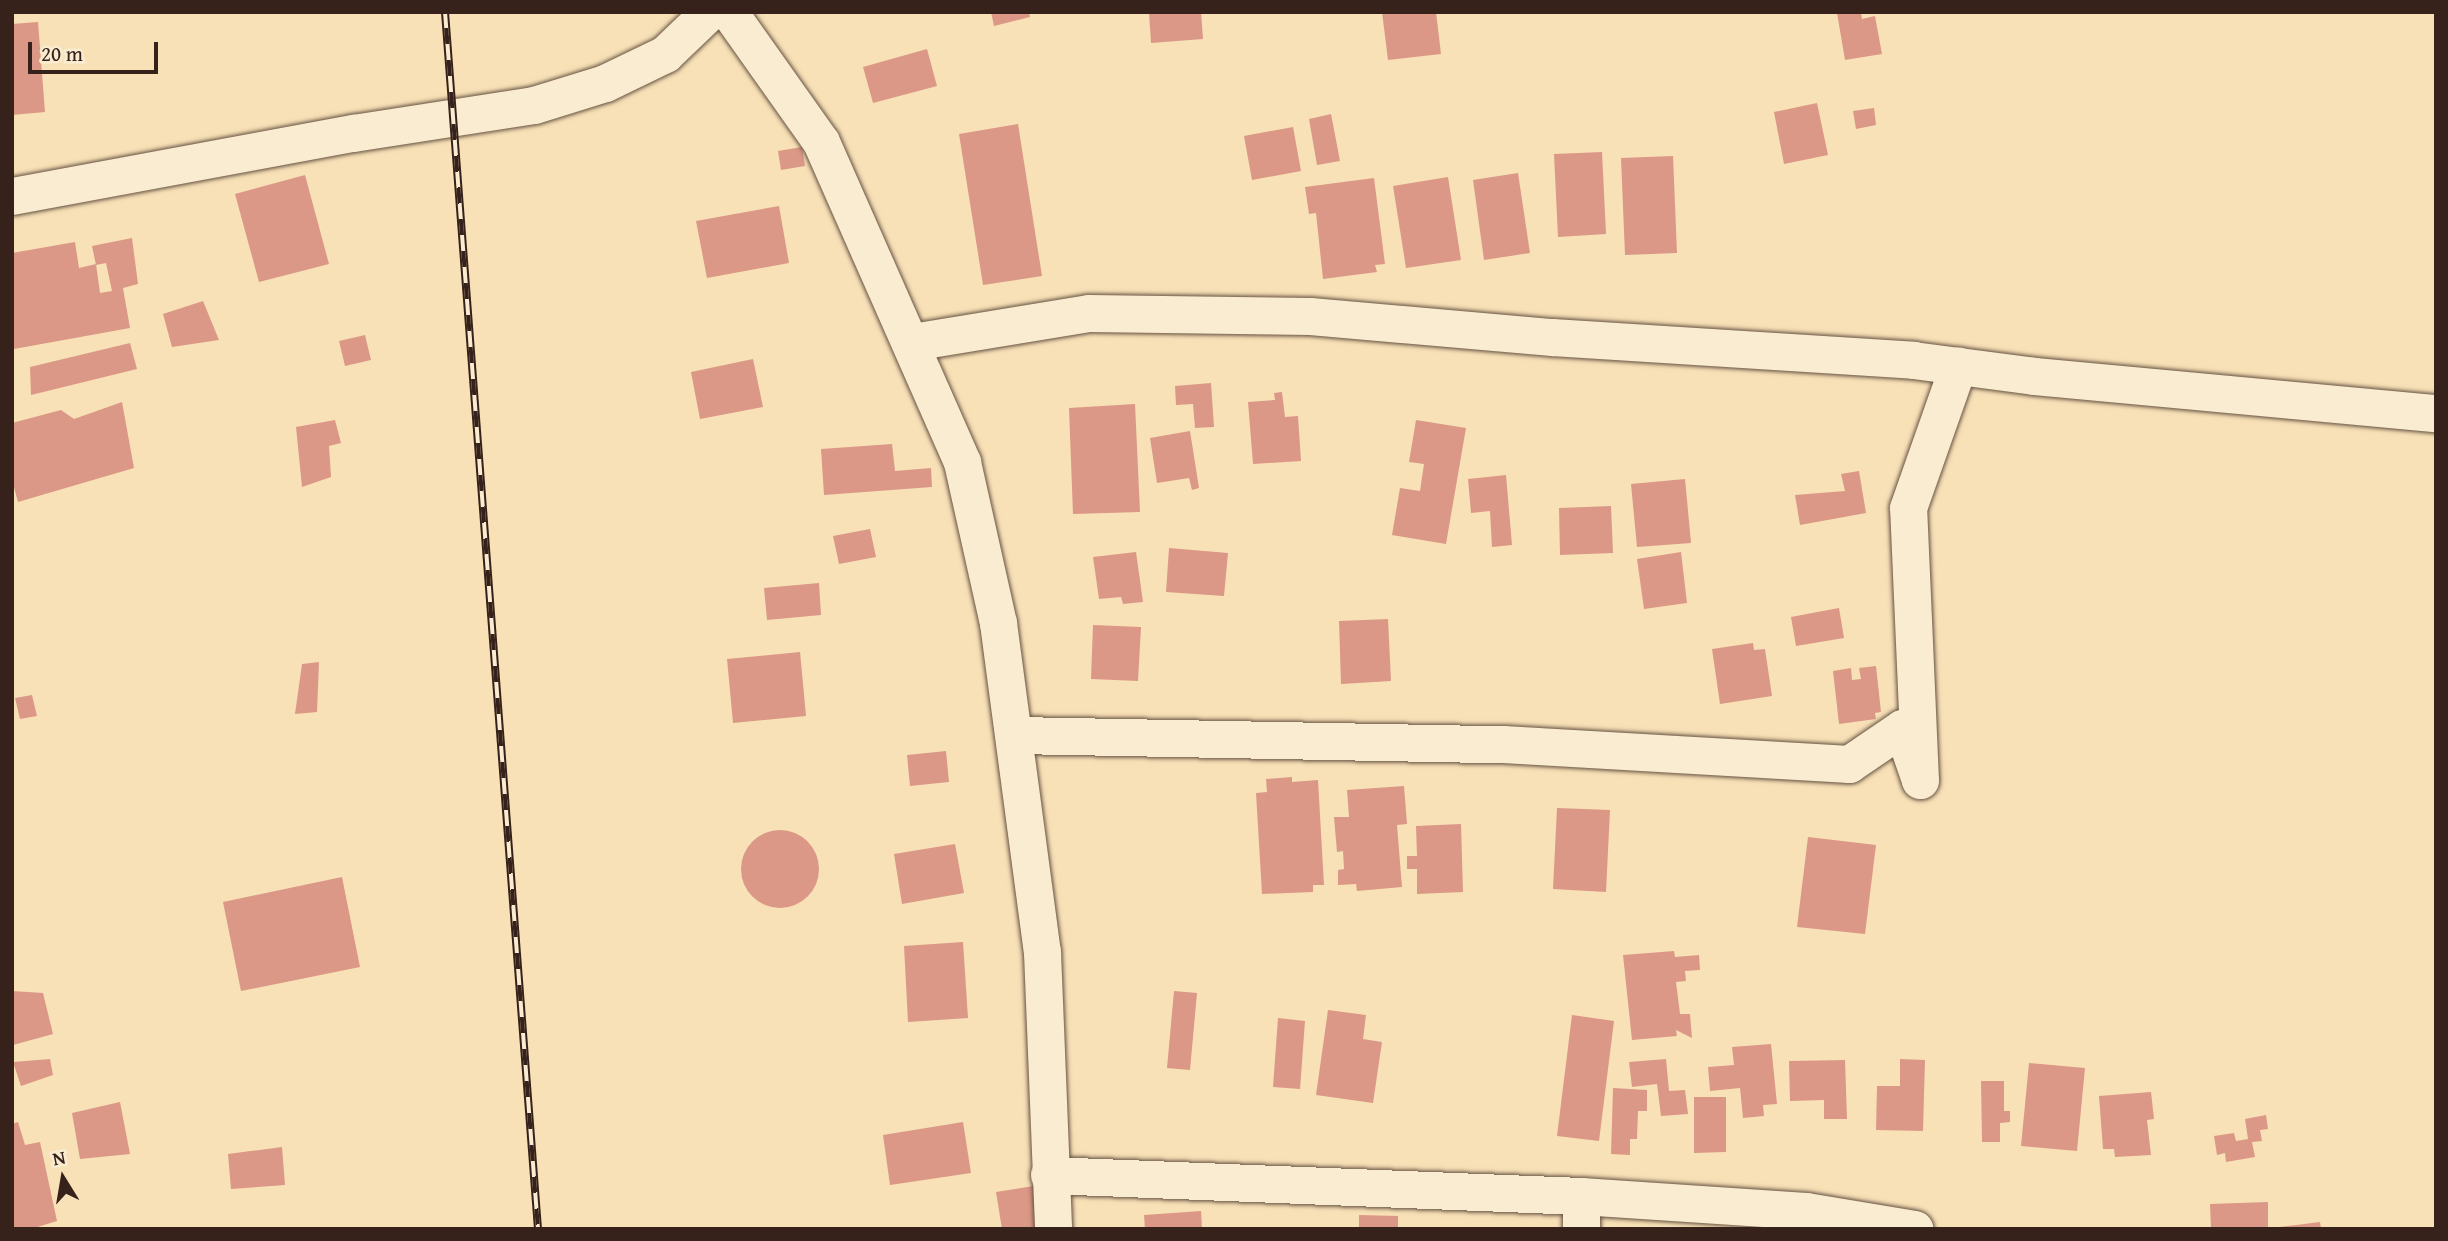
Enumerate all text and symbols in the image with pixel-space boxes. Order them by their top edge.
scale bar [32,28,161,72]
text: 20 m [41,38,83,69]
text: N [50,1142,68,1172]
north arrow [28,1143,98,1213]

